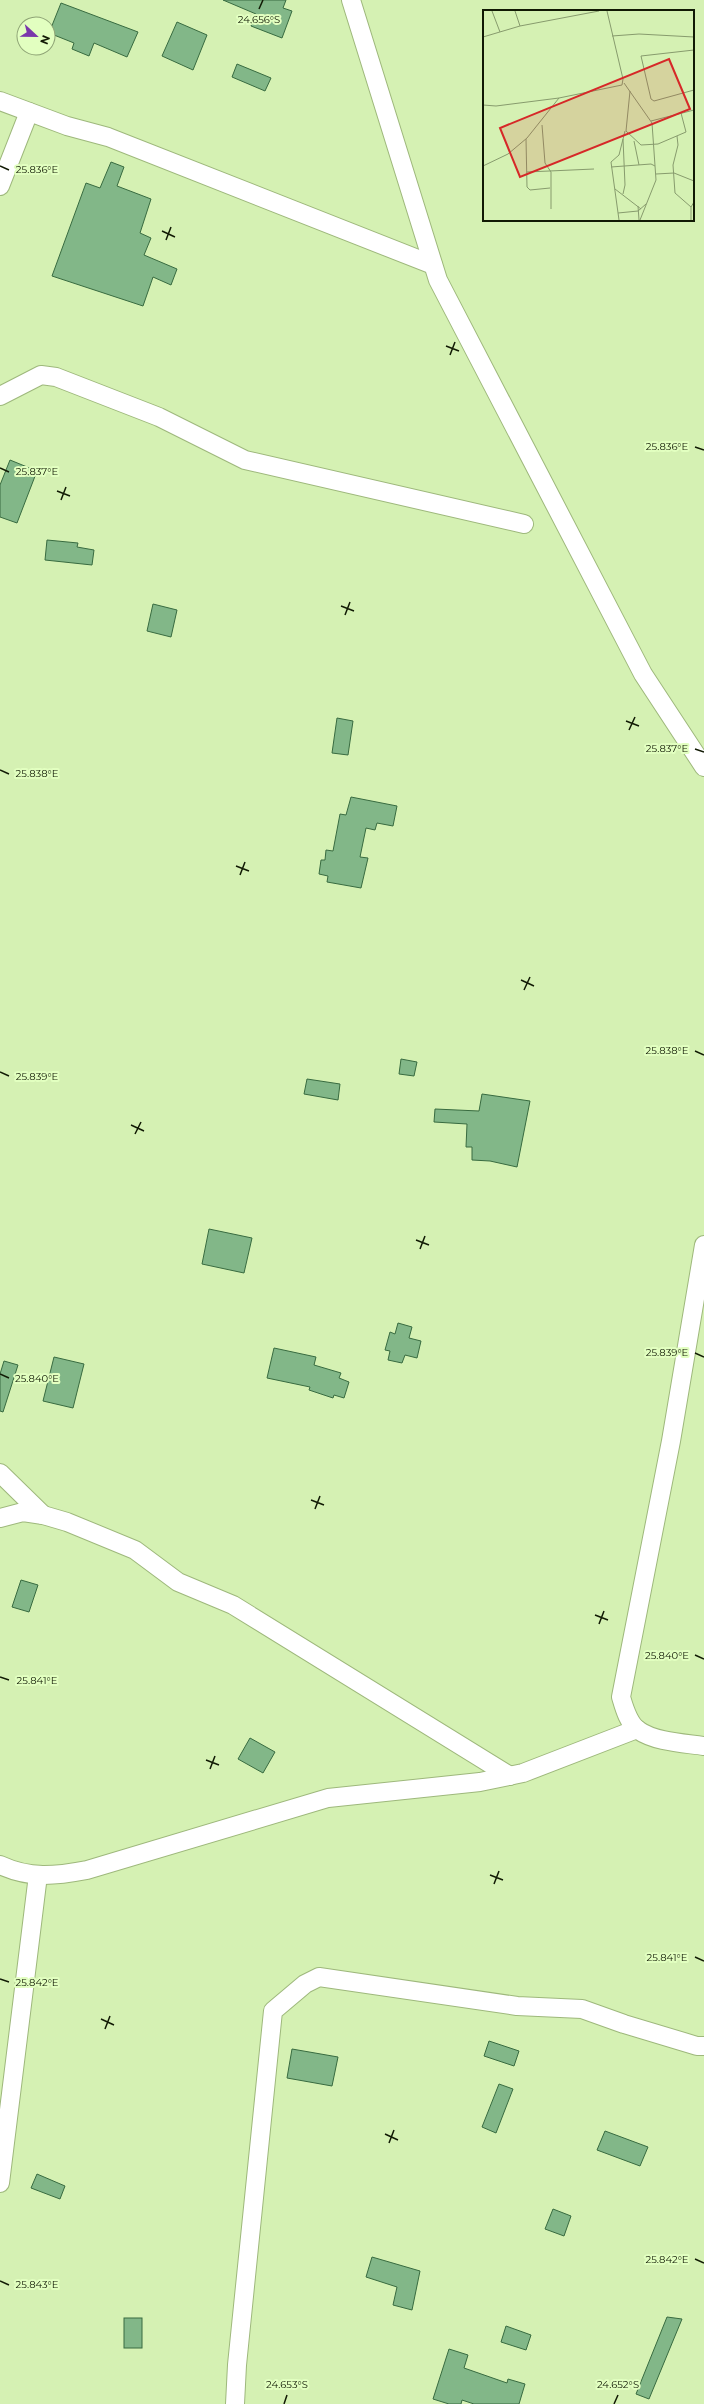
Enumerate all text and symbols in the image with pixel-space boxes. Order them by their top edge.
inset map [483,10,694,221]
text: 24.656°S [238,13,280,26]
north arrow [16,16,56,56]
text: N [37,33,53,46]
text: 25.836°E [16,163,58,176]
text: 25.836°E [646,440,688,453]
text: 25.837°E [16,465,58,478]
text: 25.837°E [646,742,688,755]
text: 25.838°E [16,767,59,780]
text: 25.838°E [646,1044,689,1057]
text: 25.839°E [16,1070,59,1083]
text: 25.839°E [646,1346,689,1359]
text: 25.840°E [15,1372,59,1385]
text: 25.840°E [645,1649,689,1662]
text: 25.841°E [17,1674,58,1687]
text: 25.841°E [647,1951,688,1964]
text: 25.842°E [15,1976,59,1989]
text: 25.842°E [645,2253,689,2266]
text: 25.843°E [16,2278,59,2291]
text: 24.653°S [266,2378,308,2391]
text: 24.652°S [597,2378,639,2391]

